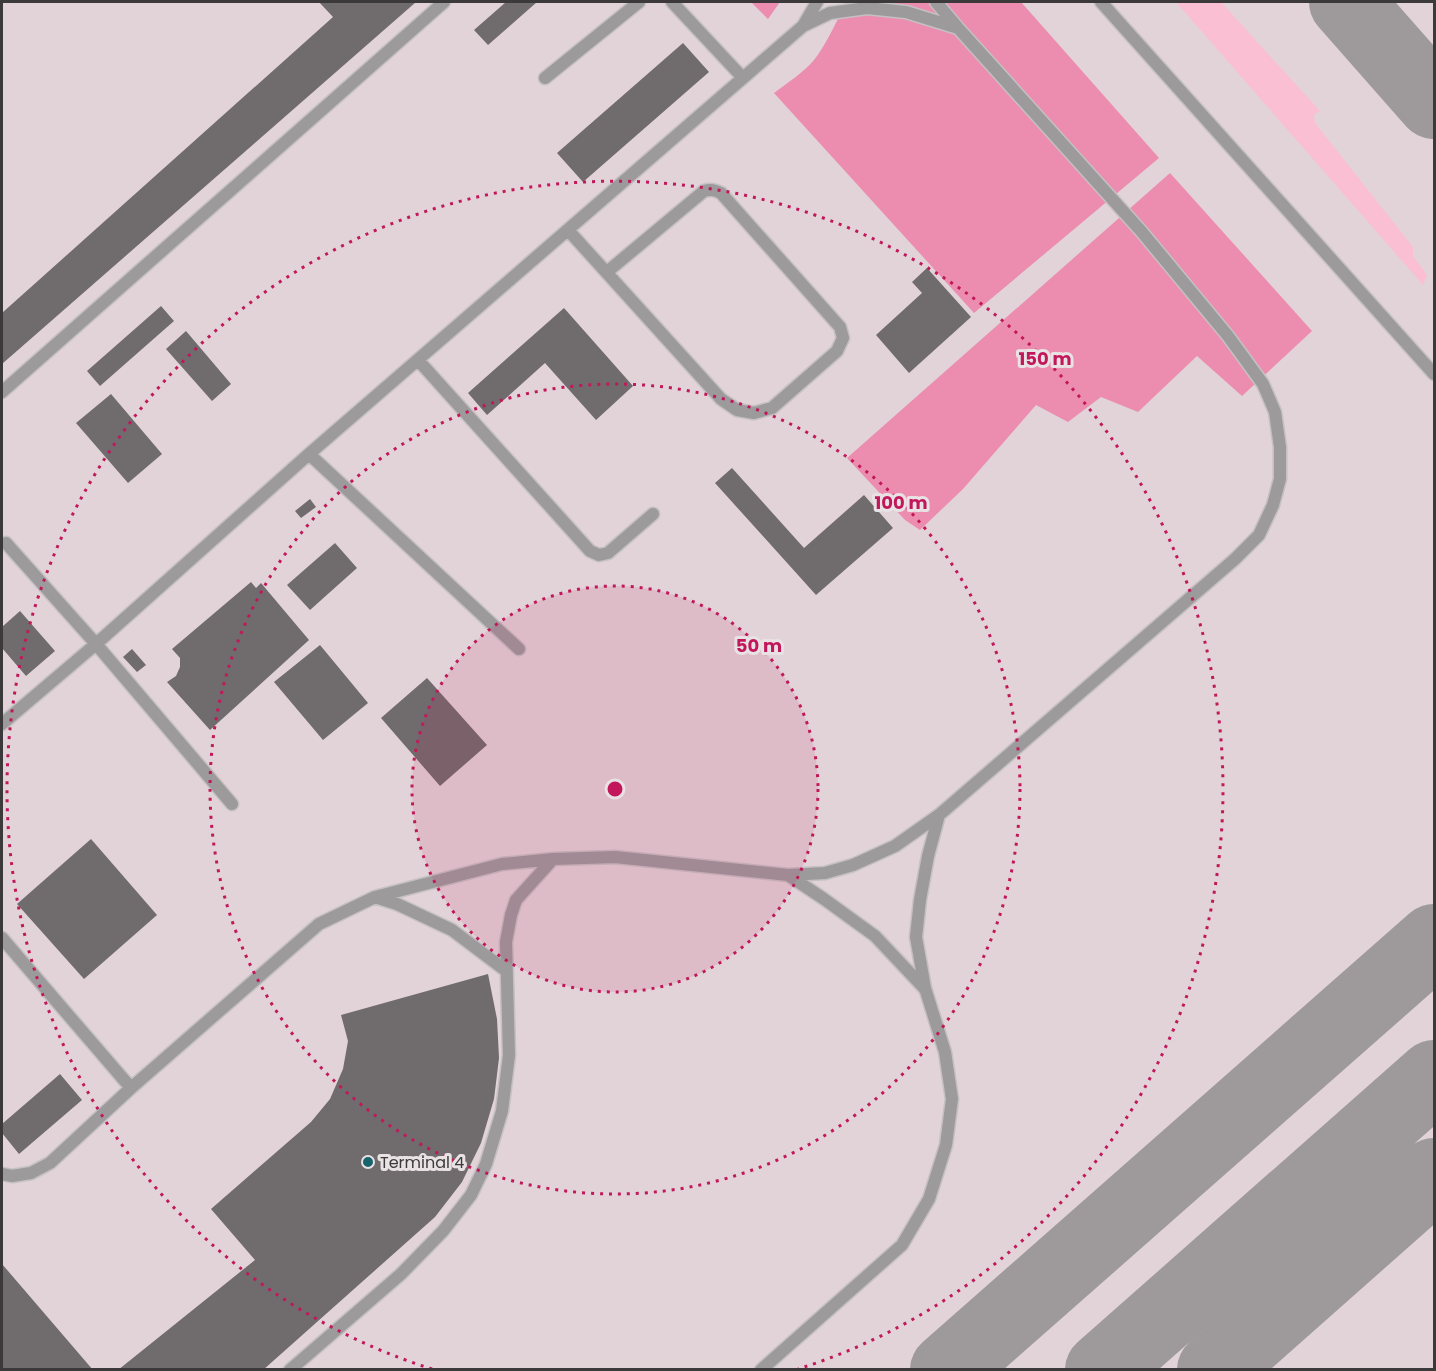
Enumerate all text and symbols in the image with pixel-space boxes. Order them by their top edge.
text: 150 m [1018,346,1072,371]
text: 100 m [874,490,928,515]
text: 50 m [736,633,782,658]
centre of rings [605,779,625,799]
place label: Terminal 4 [380,1151,464,1174]
marker: Terminal 4 [361,1155,375,1169]

